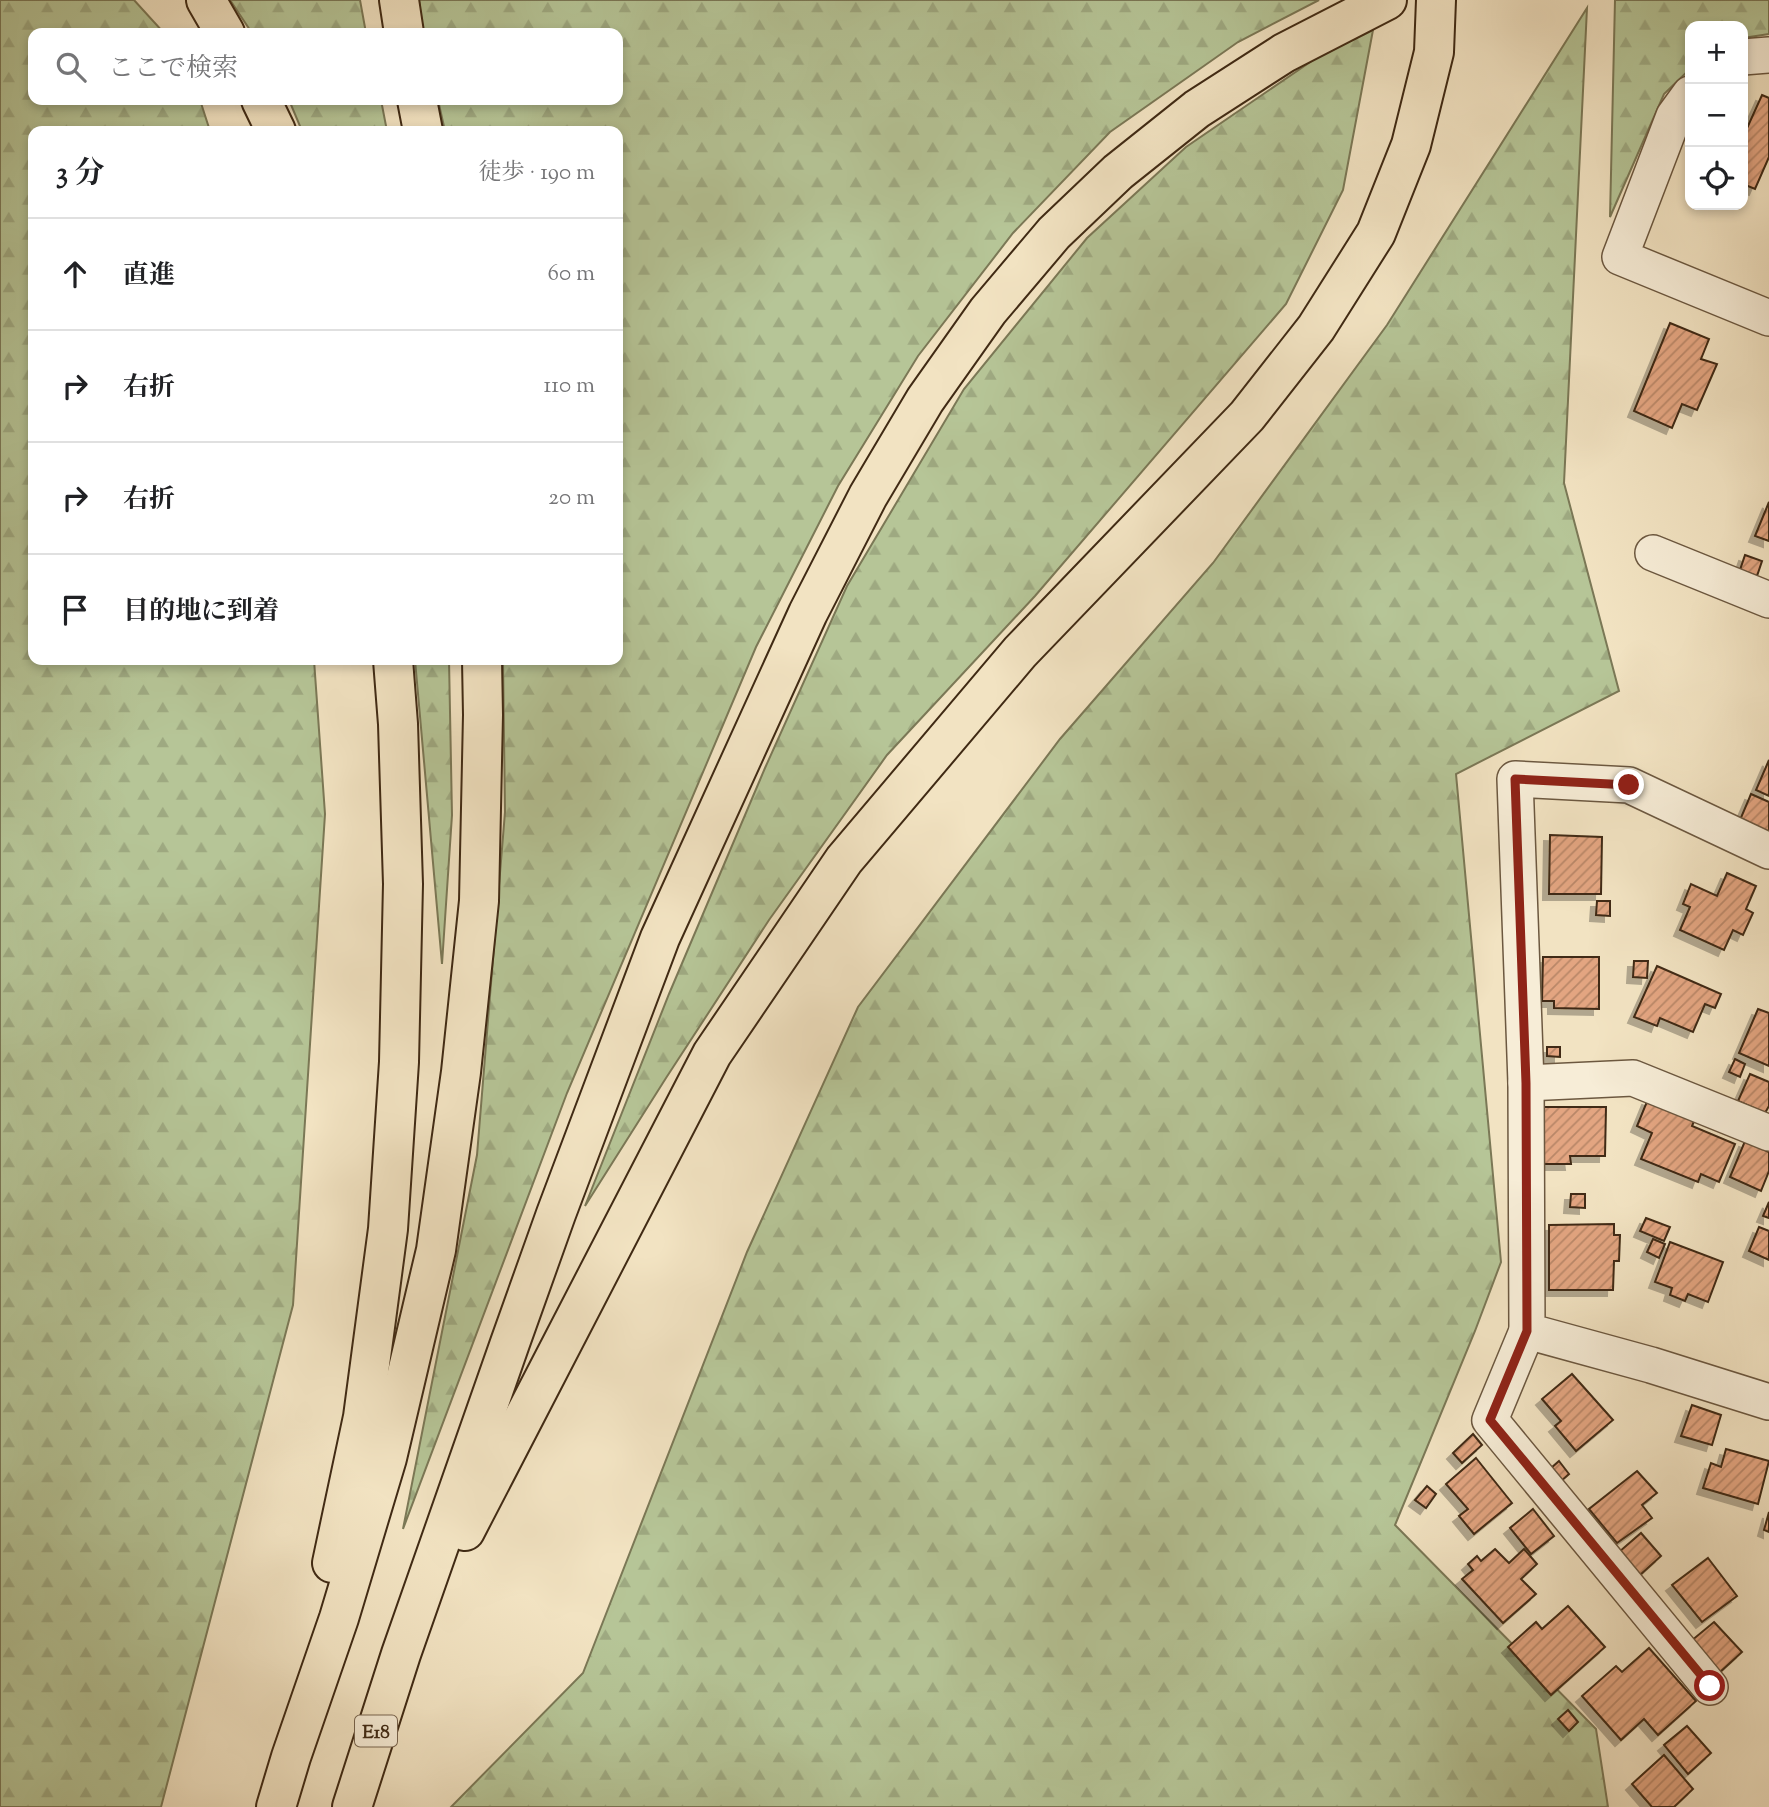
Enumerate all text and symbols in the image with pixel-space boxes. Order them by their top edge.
map controls [1685,21,1748,210]
button: + [1685,21,1748,84]
search box [28,28,623,105]
icon: search [52,48,90,86]
text: ここで検索 [108,51,238,88]
button: − [1685,84,1748,147]
button: locate [1685,147,1748,210]
text: 3 分 [56,153,105,196]
text: 徒歩 · 190 m [479,157,595,190]
icon: ahead [56,255,94,293]
text: 直進 [123,258,175,295]
text: 60 m [547,258,595,291]
icon: right [56,367,94,405]
text: 右折 [123,370,175,407]
text: 110 m [544,370,595,403]
icon: right [56,479,94,517]
text: 右折 [123,482,175,519]
text: 20 m [548,482,595,515]
icon: arrive [56,591,94,629]
text: 目的地に到着 [123,594,279,631]
route end [1613,769,1644,800]
route start [1694,1670,1725,1701]
road number: E18 [355,1716,397,1746]

